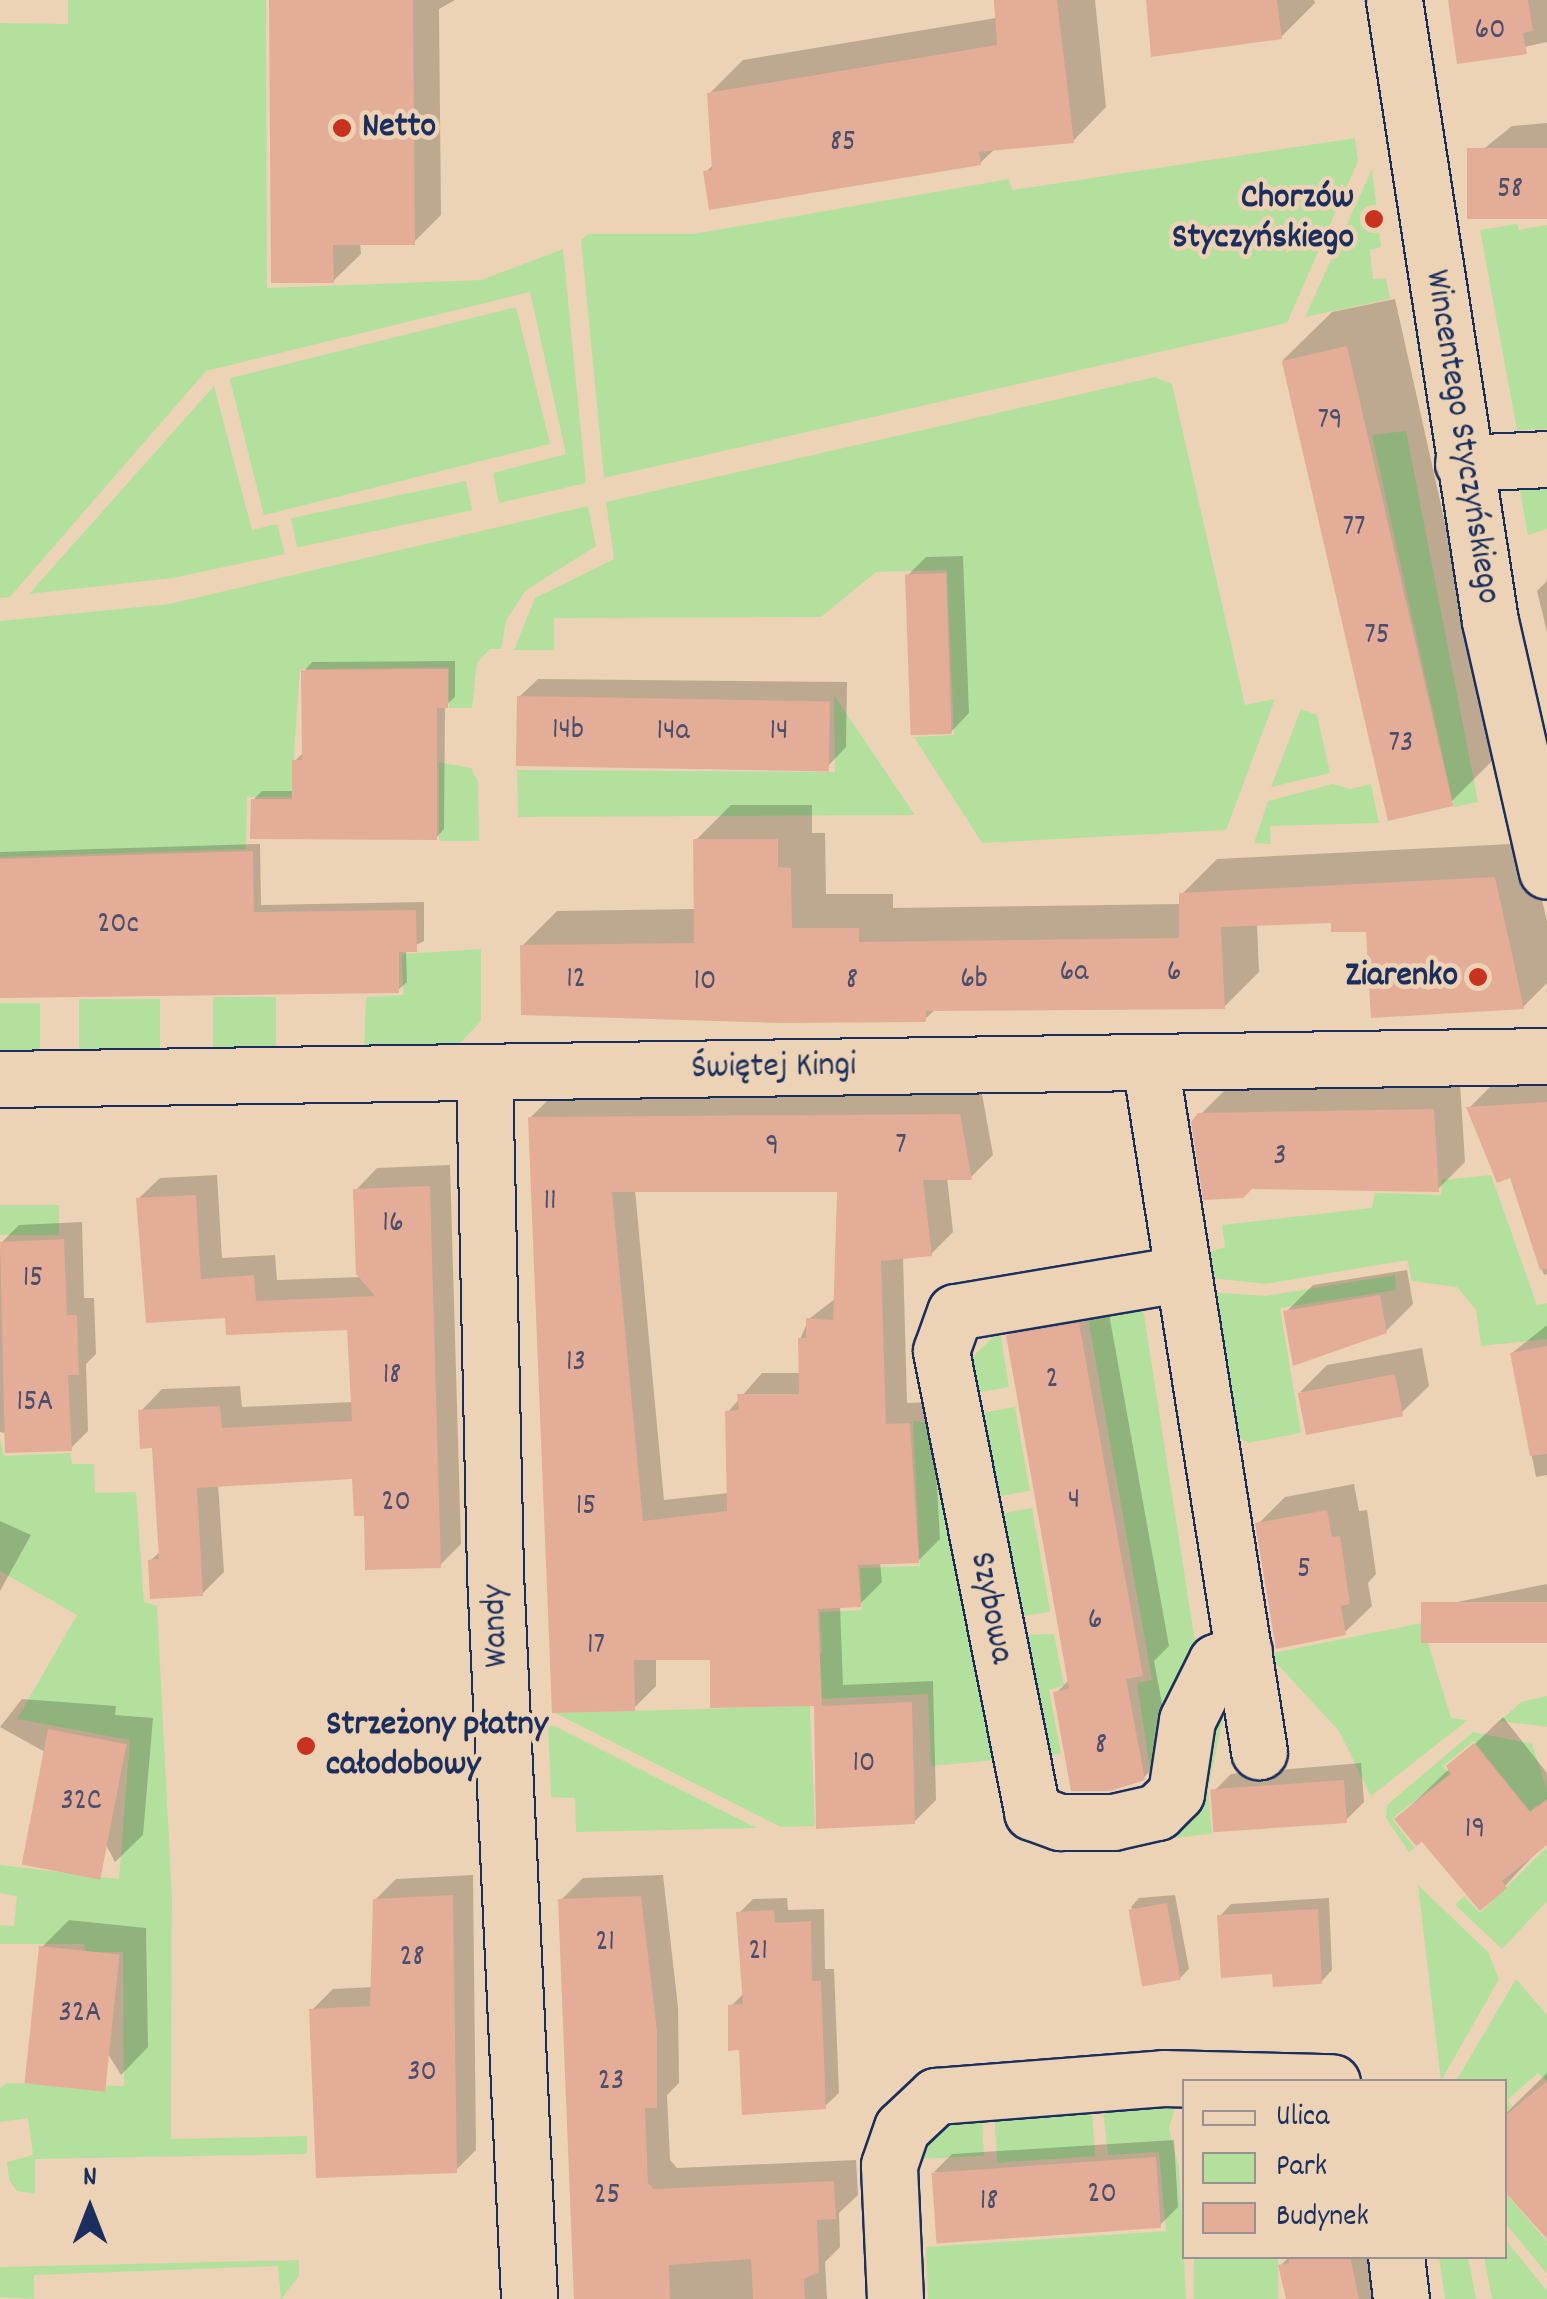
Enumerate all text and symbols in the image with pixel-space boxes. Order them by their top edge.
house number: 60 [1474,14,1506,50]
place label: Netto [362,107,436,149]
marker: Netto [331,117,353,139]
house number: 85 [830,126,856,162]
house number: 58 [1497,173,1523,209]
place label: Chorzów Styczyńskiego [1172,178,1354,260]
marker: Chorzów Styczyńskiego [1363,208,1385,230]
street label: Wincentego Styczyńskiego [1414,267,1508,607]
house number: 79 [1317,404,1343,440]
house number: 77 [1343,511,1365,547]
house number: 75 [1364,619,1390,655]
house number: 14b [552,714,584,750]
house number: 14a [656,715,690,751]
house number: 14 [769,715,789,751]
house number: 73 [1389,727,1413,763]
house number: 20c [97,908,139,944]
house number: 6a [1060,956,1088,992]
house number: 6 [1167,956,1181,992]
place label: Ziarenko [1345,956,1458,998]
house number: 12 [566,963,586,999]
house number: 6b [960,963,988,999]
house number: 8 [846,964,858,1000]
house number: 10 [694,965,716,1001]
marker: Ziarenko [1467,966,1489,988]
street label: Świętej Kingi [691,1046,857,1090]
house number: 7 [895,1129,907,1165]
house number: 9 [765,1130,779,1166]
house number: 3 [1273,1140,1287,1176]
house number: 11 [543,1185,557,1221]
house number: 16 [382,1207,404,1243]
house number: 15 [23,1262,43,1298]
house number: 13 [566,1346,586,1382]
house number: 18 [383,1359,401,1395]
house number: 2 [1045,1363,1059,1399]
house number: 15A [17,1386,53,1422]
house number: 4 [1068,1484,1080,1520]
house number: 20 [381,1486,411,1522]
house number: 15 [576,1490,596,1526]
street label: Szybowa [959,1549,1021,1667]
house number: 5 [1297,1553,1311,1589]
street label: Wandy [475,1584,519,1668]
house number: 6 [1088,1604,1102,1640]
house number: 17 [587,1629,605,1665]
place label: Strzeżony płatny całodobowy [326,1705,548,1787]
house number: 8 [1095,1729,1107,1765]
marker: Strzeżony płatny całodobowy [295,1735,317,1757]
house number: 10 [853,1747,875,1783]
house number: 32C [60,1785,102,1821]
house number: 19 [1465,1813,1485,1849]
house number: 21 [595,1926,615,1962]
house number: 21 [748,1935,768,1971]
house number: 28 [399,1941,425,1977]
house number: 32A [59,1997,101,2033]
house number: 30 [407,2056,437,2092]
house number: 23 [598,2065,624,2101]
legend [1182,2079,1507,2259]
text: Ulica [1276,2097,1329,2140]
text: Park [1276,2147,1327,2190]
north arrow [40,2159,140,2259]
text: N [83,2159,97,2199]
house number: 20 [1087,2178,1117,2214]
house number: 25 [594,2179,620,2215]
house number: 18 [980,2185,998,2221]
text: Budynek [1276,2197,1369,2240]

